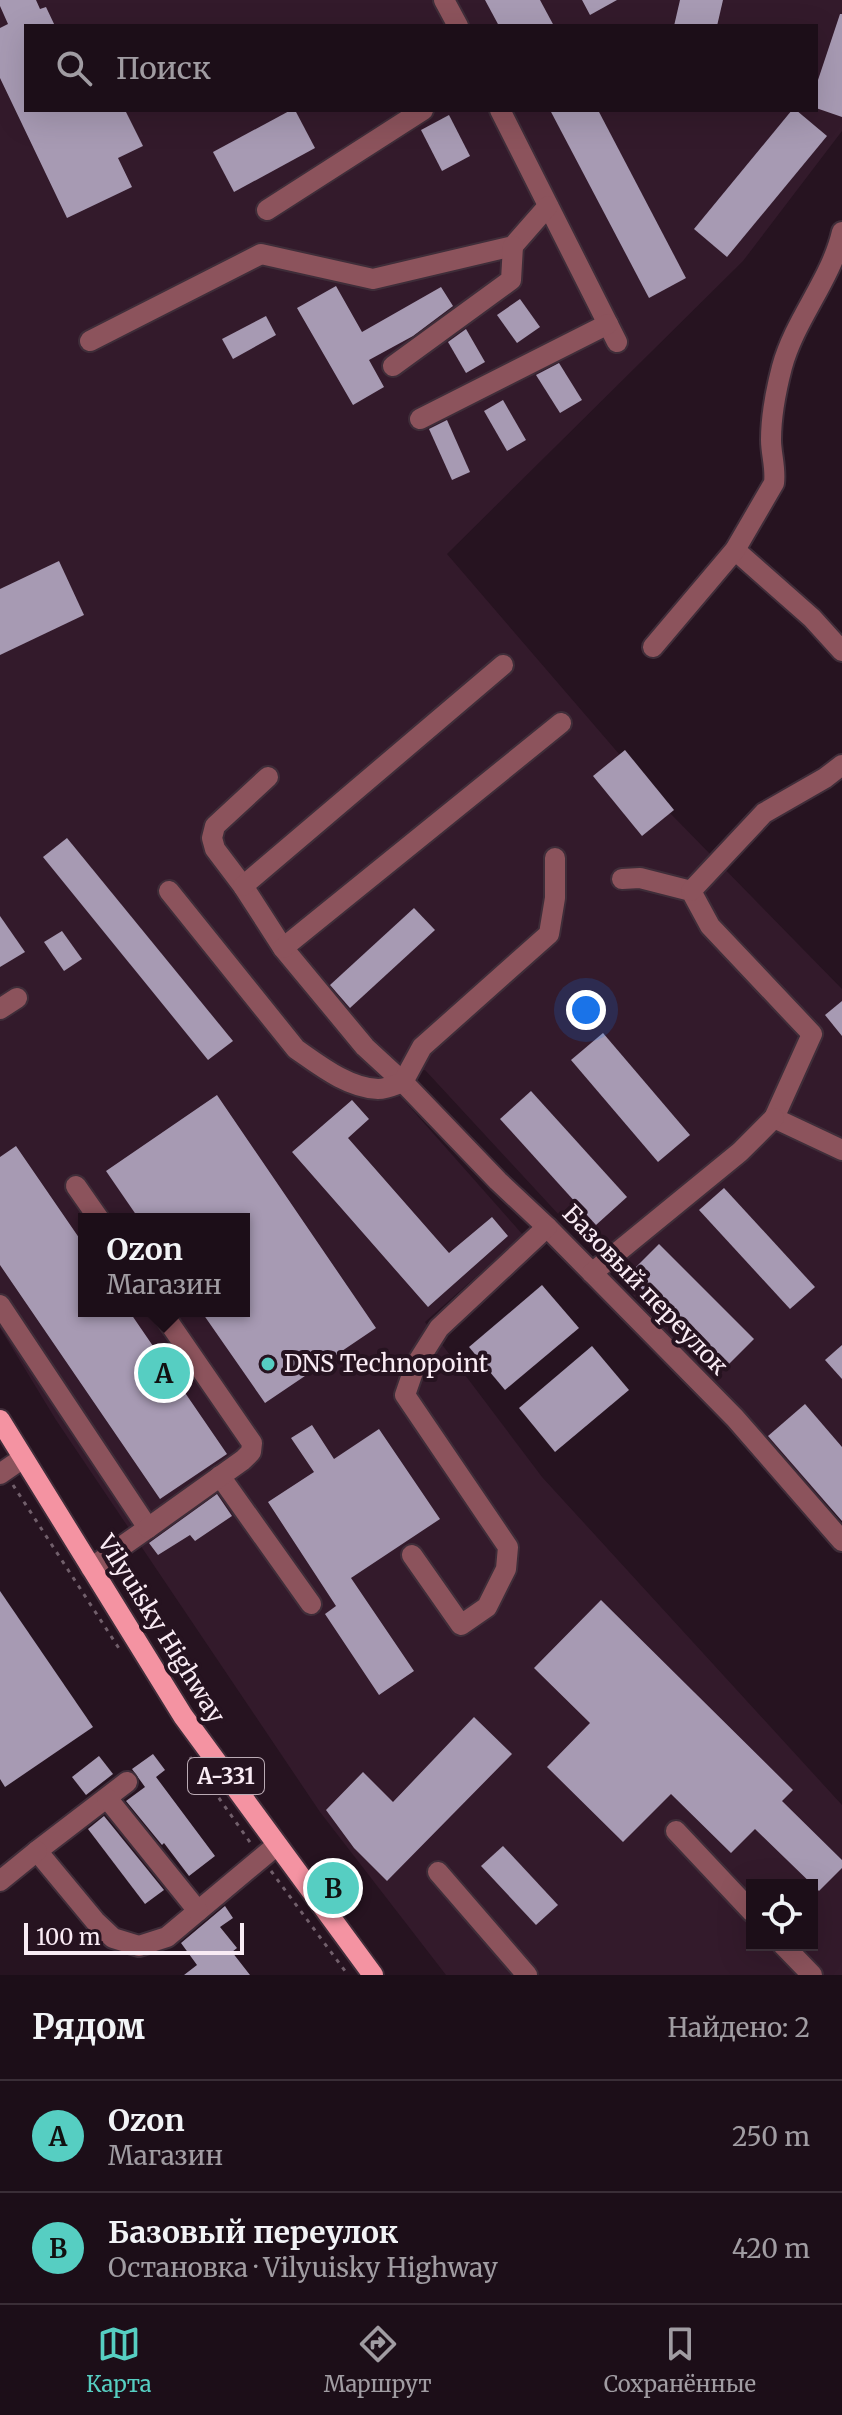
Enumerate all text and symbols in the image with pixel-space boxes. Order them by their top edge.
search box [24,24,818,112]
icon: search [52,46,96,90]
text: Поиск [116,49,211,87]
your location [566,990,606,1030]
street label: Базовый переулок [556,1198,735,1381]
popup [78,1213,250,1317]
text: Ozon [106,1230,183,1268]
text: Магазин [106,1268,222,1301]
pin: A [138,1343,190,1403]
place label: DNS Technopoint [284,1348,489,1379]
marker: DNS Technopoint [259,1355,277,1373]
street label: Vilyuisky Highway [90,1528,232,1729]
road number: А-331 [188,1758,264,1794]
pin: B [307,1858,359,1918]
map controls [746,1879,818,1951]
button: locate [746,1879,818,1951]
scale bar [24,1919,244,1955]
text: 100 m [36,1923,101,1951]
text: Рядом [32,2006,145,2048]
text: Найдено: 2 [667,2011,810,2044]
text: Ozon [108,2101,185,2139]
text: A [49,2120,67,2153]
text: 250 m [732,2120,810,2153]
text: Магазин [108,2139,223,2172]
text: Базовый переулок [108,2213,398,2251]
text: B [49,2232,67,2265]
text: 420 m [732,2232,810,2265]
text: Остановка · Vilyuisky Highway [108,2251,498,2284]
tab: Карта [86,2322,152,2398]
tab: Маршрут [324,2322,432,2398]
tab: Сохранённые [604,2322,756,2398]

